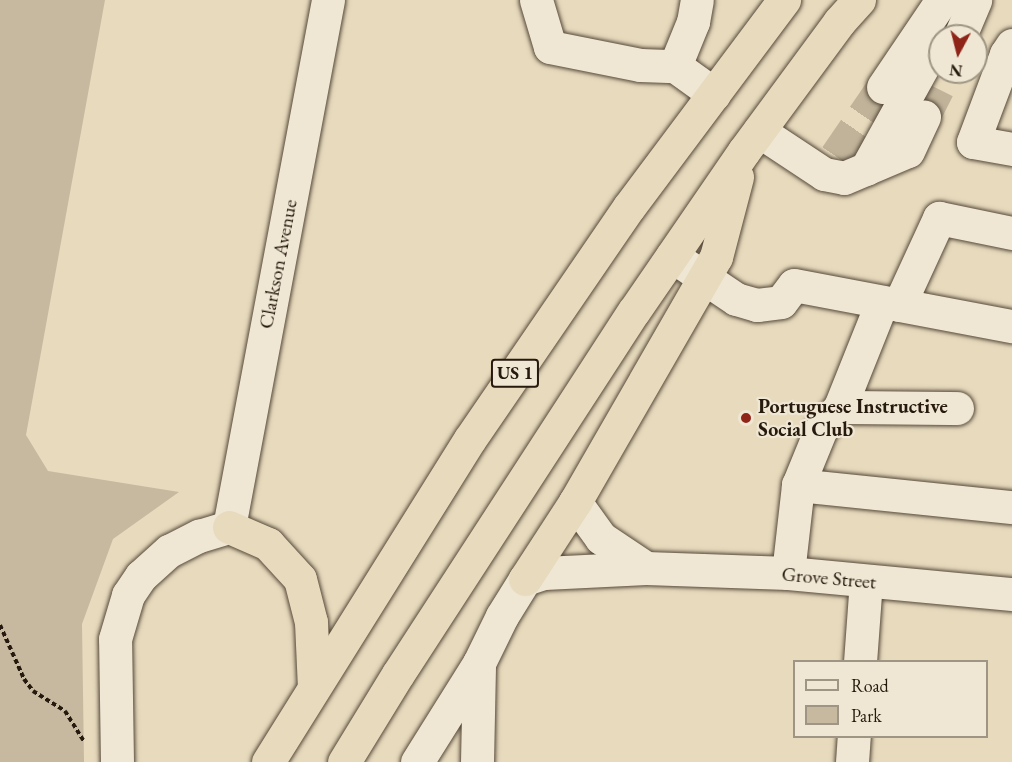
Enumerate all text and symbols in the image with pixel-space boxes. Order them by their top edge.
north arrow [928,24,988,84]
text: N [948,59,964,82]
street label: Clarkson Avenue [254,197,302,331]
road number: US 1 [490,358,540,388]
place label: Portuguese Instructive Social Club [758,394,948,441]
marker: Portuguese Instructive Social Club [739,411,753,425]
street label: Grove Street [781,562,877,594]
legend [793,660,988,738]
text: Road [851,674,889,697]
text: Park [851,704,882,727]

